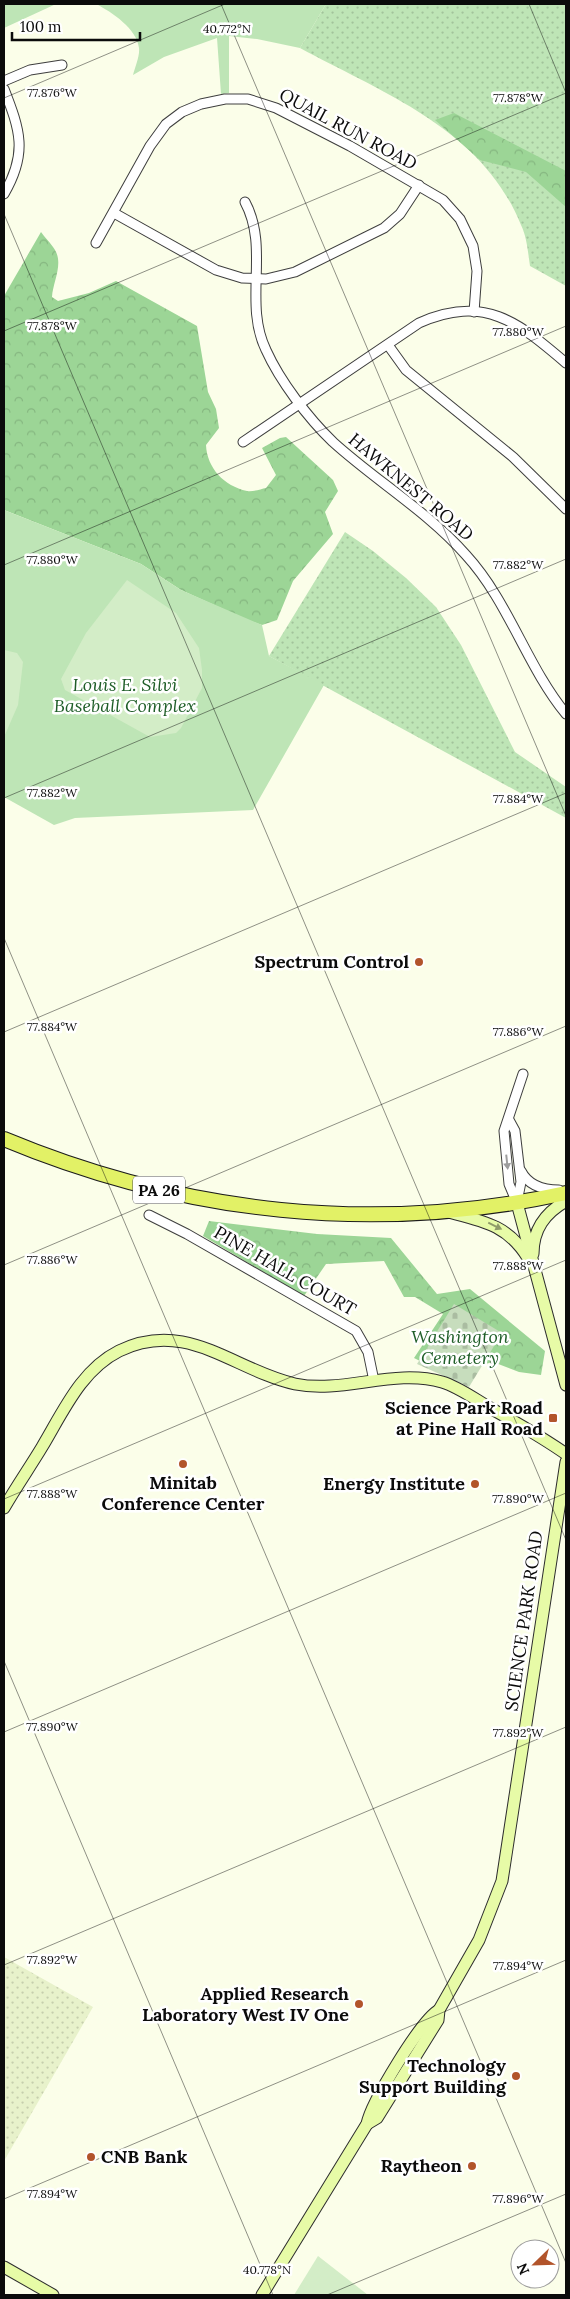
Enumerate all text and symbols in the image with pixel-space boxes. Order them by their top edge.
scale bar [12,10,140,42]
text: 100 m [20,17,61,36]
text: 40.772°N [203,21,251,36]
street label: QUAIL RUN ROAD [275,82,421,175]
text: 77.876°W [27,85,78,100]
text: 77.878°W [493,90,544,105]
text: 77.878°W [27,318,78,333]
text: 77.880°W [492,324,545,339]
street label: HAWKNEST ROAD [344,428,479,546]
text: 77.880°W [26,552,79,567]
text: 77.882°W [493,557,544,572]
park label: Louis E. Silvi Baseball Complex [54,673,196,717]
text: 77.882°W [27,785,78,800]
text: 77.884°W [493,791,544,806]
place label: Spectrum Control [254,950,409,973]
marker: Spectrum Control [413,956,425,968]
text: 77.884°W [27,1019,78,1034]
text: 77.886°W [493,1024,544,1039]
one-way arrow [503,1154,511,1170]
road number: PA 26 [133,1176,185,1204]
street label: PINE HALL COURT [210,1220,361,1321]
one-way arrow [488,1222,502,1230]
text: 77.886°W [27,1252,78,1267]
text: 77.888°W [493,1258,544,1273]
park label: Washington Cemetery [411,1325,509,1369]
place label: Science Park Road at Pine Hall Road [385,1396,543,1440]
marker: Science Park Road at Pine Hall Road [547,1412,559,1424]
marker: Minitab Conference Center [177,1458,189,1470]
place label: Minitab Conference Center [102,1471,265,1515]
place label: Energy Institute [323,1472,465,1495]
marker: Energy Institute [469,1478,481,1490]
text: 77.888°W [27,1486,78,1501]
text: 77.890°W [492,1491,545,1506]
street label: SCIENCE PARK ROAD [499,1529,548,1713]
text: 77.890°W [26,1719,79,1734]
text: 77.892°W [493,1725,544,1740]
text: 77.892°W [27,1952,78,1967]
text: 77.894°W [493,1958,544,1973]
place label: Applied Research Laboratory West IV One [142,1982,349,2026]
marker: Applied Research Laboratory West IV One [353,1998,365,2010]
place label: Technology Support Building [359,2054,507,2098]
marker: Technology Support Building [510,2070,522,2082]
place label: CNB Bank [101,2145,188,2168]
marker: CNB Bank [85,2151,97,2163]
place label: Raytheon [381,2154,463,2177]
marker: Raytheon [466,2160,478,2172]
text: 77.894°W [27,2186,78,2201]
text: 77.896°W [493,2191,544,2206]
north arrow [510,2239,560,2289]
text: N [513,2260,533,2278]
text: 40.778°N [243,2262,291,2277]

